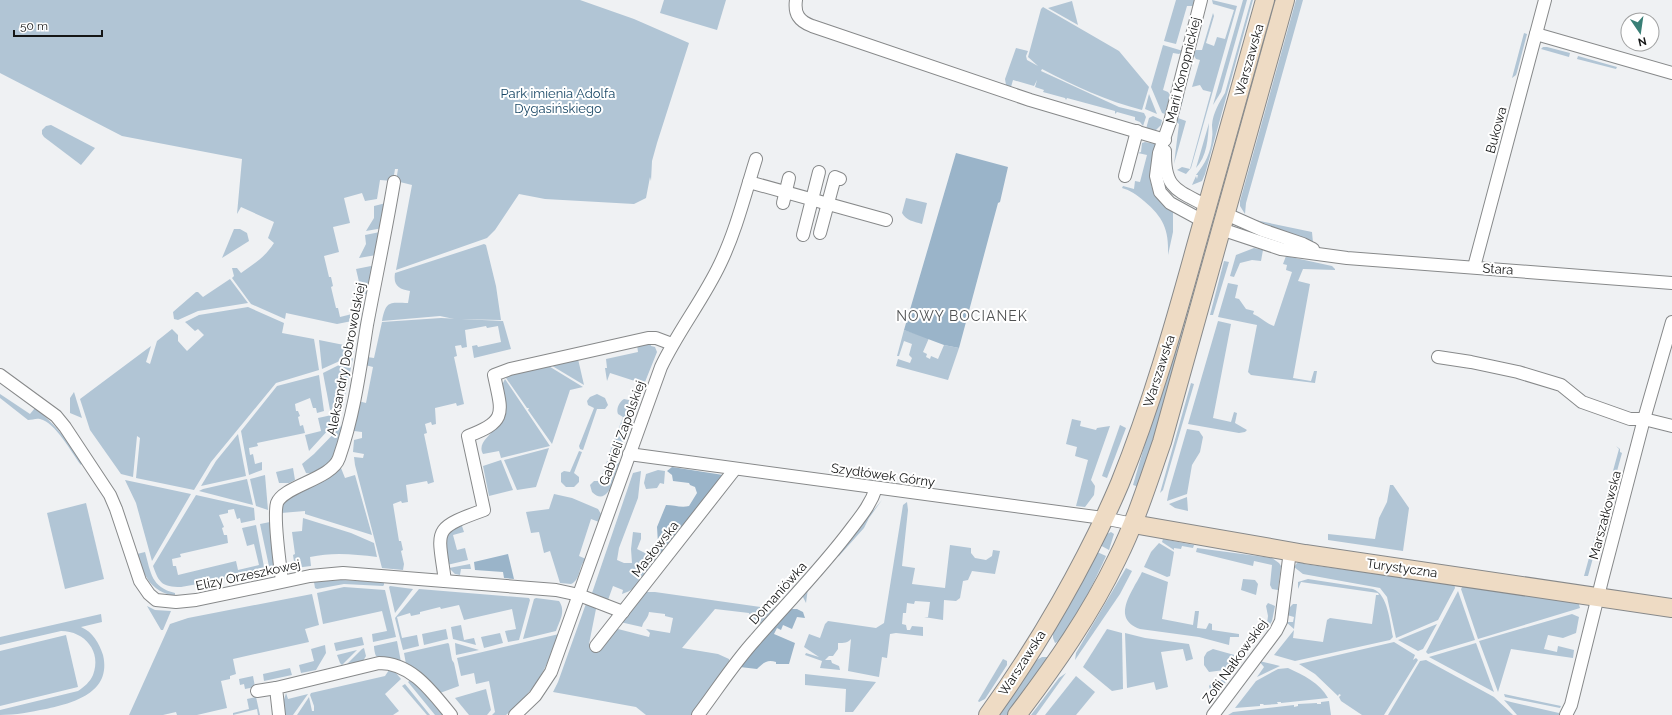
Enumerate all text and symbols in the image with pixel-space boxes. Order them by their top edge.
scale bar [14,12,102,38]
north arrow [1620,12,1660,52]
street label: Marii Konopnickiej [1163,15,1203,125]
text: 50 m [20,19,48,33]
street label: Warszawska [1231,22,1267,98]
text: N [1637,34,1648,49]
park label: Park imienia Adolfa Dygasińskiego [501,86,615,116]
street label: Bukowa [1483,105,1509,155]
street label: Stara [1482,260,1514,278]
street label: Aleksandry Dobrowolskiej [324,281,368,437]
district label: NOWY BOCIANEK [896,308,1028,324]
street label: Warszawska [1140,333,1178,409]
street label: Gabrieli Zapolskiej [596,379,648,487]
street label: Szydłówek Górny [830,460,936,490]
street label: Marszałkowska [1586,469,1624,561]
street label: Masłowska [629,518,681,580]
street label: Turystyczna [1365,556,1439,580]
street label: Elizy Orzeszkowej [194,557,302,593]
street label: Domaniówka [746,559,810,627]
street label: Zofii Nałkowskiej [1200,616,1270,706]
street label: Warszawska [995,628,1049,698]

